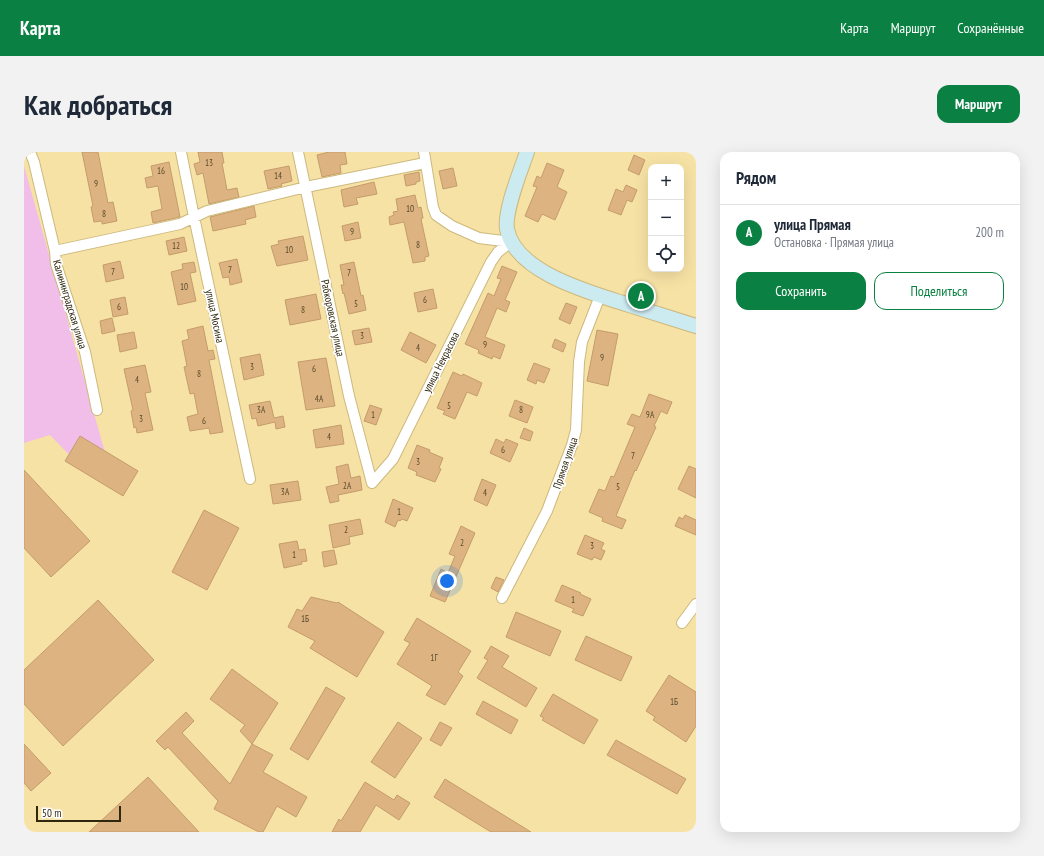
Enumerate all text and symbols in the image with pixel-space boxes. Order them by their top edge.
text: Карта [20,16,61,40]
text: Карта [840,19,869,37]
text: Маршрут [891,19,935,37]
text: Сохранённые [957,19,1024,37]
button: Маршрут [937,85,1020,123]
text: Как добраться [24,86,172,123]
house number: 13 [205,157,213,168]
map controls [648,164,684,272]
button: + [648,164,684,200]
house number: 16 [157,165,165,176]
text: Рядом [736,167,776,189]
house number: 14 [274,170,282,181]
house number: 9 [94,178,98,189]
button: − [648,200,684,236]
house number: 10 [406,203,414,214]
house number: 8 [102,208,106,219]
text: улица Прямая [774,215,851,234]
text: A [746,224,752,241]
text: 200 m [975,224,1004,241]
house number: 9 [350,226,354,237]
text: Остановка · Прямая улица [774,234,894,251]
button: locate [648,236,684,272]
house number: 8 [416,239,420,250]
house number: 12 [172,240,180,251]
house number: 10 [285,244,293,255]
street label: Калининградская улица [50,258,90,350]
house number: 7 [228,264,232,275]
house number: 7 [111,266,115,277]
house number: 7 [347,267,351,278]
button: Сохранить [736,272,866,310]
button: Поделиться [874,272,1004,310]
street label: Рабкоровская улица [318,278,348,358]
house number: 10 [180,281,188,292]
pin: A [628,281,654,311]
street label: улица Мосина [202,288,228,344]
house number: 6 [423,294,427,305]
house number: 5 [354,298,358,309]
house number: 6 [117,301,121,312]
house number: 8 [301,304,305,315]
street label: улица Некрасова [420,329,462,395]
house number: 3 [360,330,364,341]
house number: 9 [483,339,487,350]
house number: 4 [416,342,420,353]
house number: 9 [600,352,604,363]
house number: 3 [250,361,254,372]
house number: 6 [312,363,316,374]
house number: 8 [197,368,201,379]
house number: 4 [135,374,139,385]
house number: 4А [315,393,324,404]
house number: 5 [447,400,451,411]
house number: 3А [257,404,266,415]
house number: 8 [519,404,523,415]
house number: 1 [371,409,375,420]
house number: 9А [646,409,655,420]
house number: 3 [139,413,143,424]
house number: 6 [202,415,206,426]
house number: 4 [327,431,331,442]
street label: Прямая улица [550,435,580,491]
house number: 6 [501,444,505,455]
house number: 7 [631,450,635,461]
house number: 3 [416,456,420,467]
house number: 2А [343,480,352,491]
house number: 5 [616,481,620,492]
house number: 3А [281,486,290,497]
house number: 4 [483,487,487,498]
house number: 1 [397,506,401,517]
house number: 2 [344,524,348,535]
house number: 2 [460,537,464,548]
house number: 3 [590,540,594,551]
house number: 1 [292,549,296,560]
your location [437,571,457,591]
house number: 1 [571,594,575,605]
house number: 1Б [301,613,309,624]
house number: 1Г [430,652,438,663]
house number: 1Б [670,696,678,707]
scale bar [36,804,121,823]
text: 50 m [42,806,61,820]

